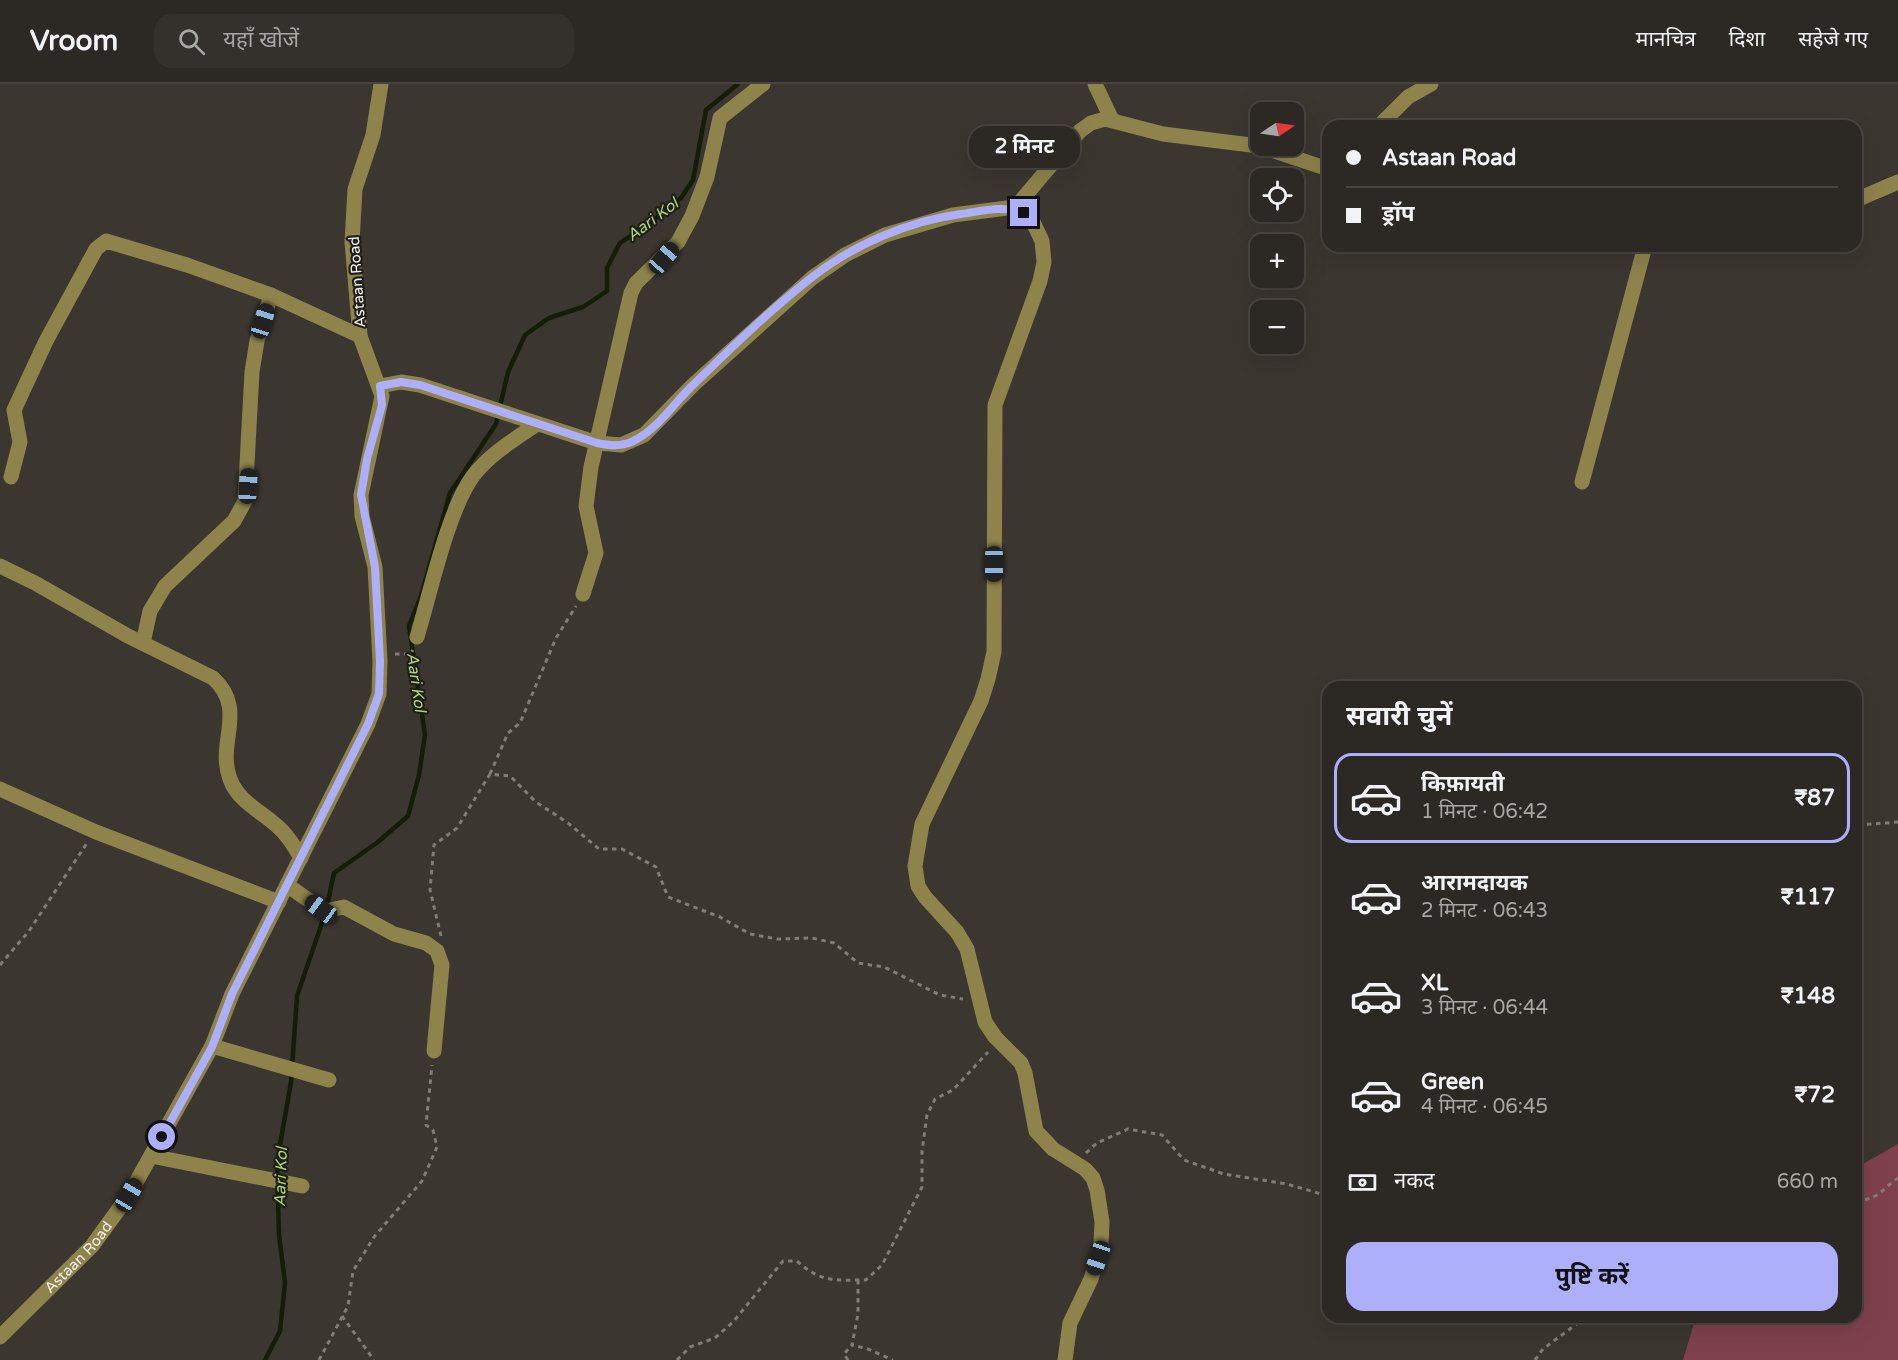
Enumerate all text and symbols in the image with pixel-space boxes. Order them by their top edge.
search box [154,14,574,68]
text: Vroom [30,24,118,58]
icon: search [175,25,208,58]
text: यहाँ खोजें [223,27,299,53]
text: मानचित्र [1636,27,1696,52]
text: दिशा [1729,27,1765,52]
text: सहेजे गए [1798,27,1868,52]
north arrow [1250,102,1304,156]
map controls [1250,102,1304,354]
callout: 2 मिनट [968,126,1080,168]
text: 2 मिनट [995,135,1054,159]
text: Astaan Road [1382,145,1516,171]
button: locate [1250,168,1304,222]
water label: Aari Kol [623,193,684,246]
route end [1010,199,1037,226]
text: ड्रॉप [1382,201,1415,227]
button: + [1250,234,1304,288]
street label: Astaan Road [345,236,369,328]
car [645,239,683,277]
button: − [1250,300,1304,354]
car [249,301,277,341]
car [238,468,258,504]
car [985,546,1003,582]
water label: Aari Kol [402,651,430,715]
text: सवारी चुनें [1346,700,1452,733]
icon: car [1349,771,1403,825]
text: किफ़ायती [1421,771,1505,797]
text: ₹87 [1794,785,1835,811]
text: 1 मिनट · 06:42 [1421,800,1548,824]
icon: car [1349,870,1403,924]
text: आरामदायक [1421,870,1528,896]
text: ₹117 [1781,884,1835,910]
car [301,891,341,927]
text: 2 मिनट · 06:43 [1421,899,1548,923]
icon: car [1349,969,1403,1023]
text: XL [1421,970,1448,996]
text: ₹148 [1781,983,1835,1009]
text: 3 मिनट · 06:44 [1421,996,1548,1020]
icon: car [1349,1068,1403,1122]
text: Green [1421,1069,1484,1095]
text: ₹72 [1794,1082,1835,1108]
text: 4 मिनट · 06:45 [1421,1095,1548,1119]
route start [148,1123,175,1150]
water label: Aari Kol [270,1145,292,1207]
icon: cash [1346,1166,1379,1199]
text: नकद [1394,1168,1435,1194]
text: 660 m [1777,1170,1838,1194]
car [112,1175,146,1215]
street label: Astaan Road [41,1218,116,1297]
car [1084,1238,1112,1278]
button: पुष्टि करें [1346,1242,1838,1311]

